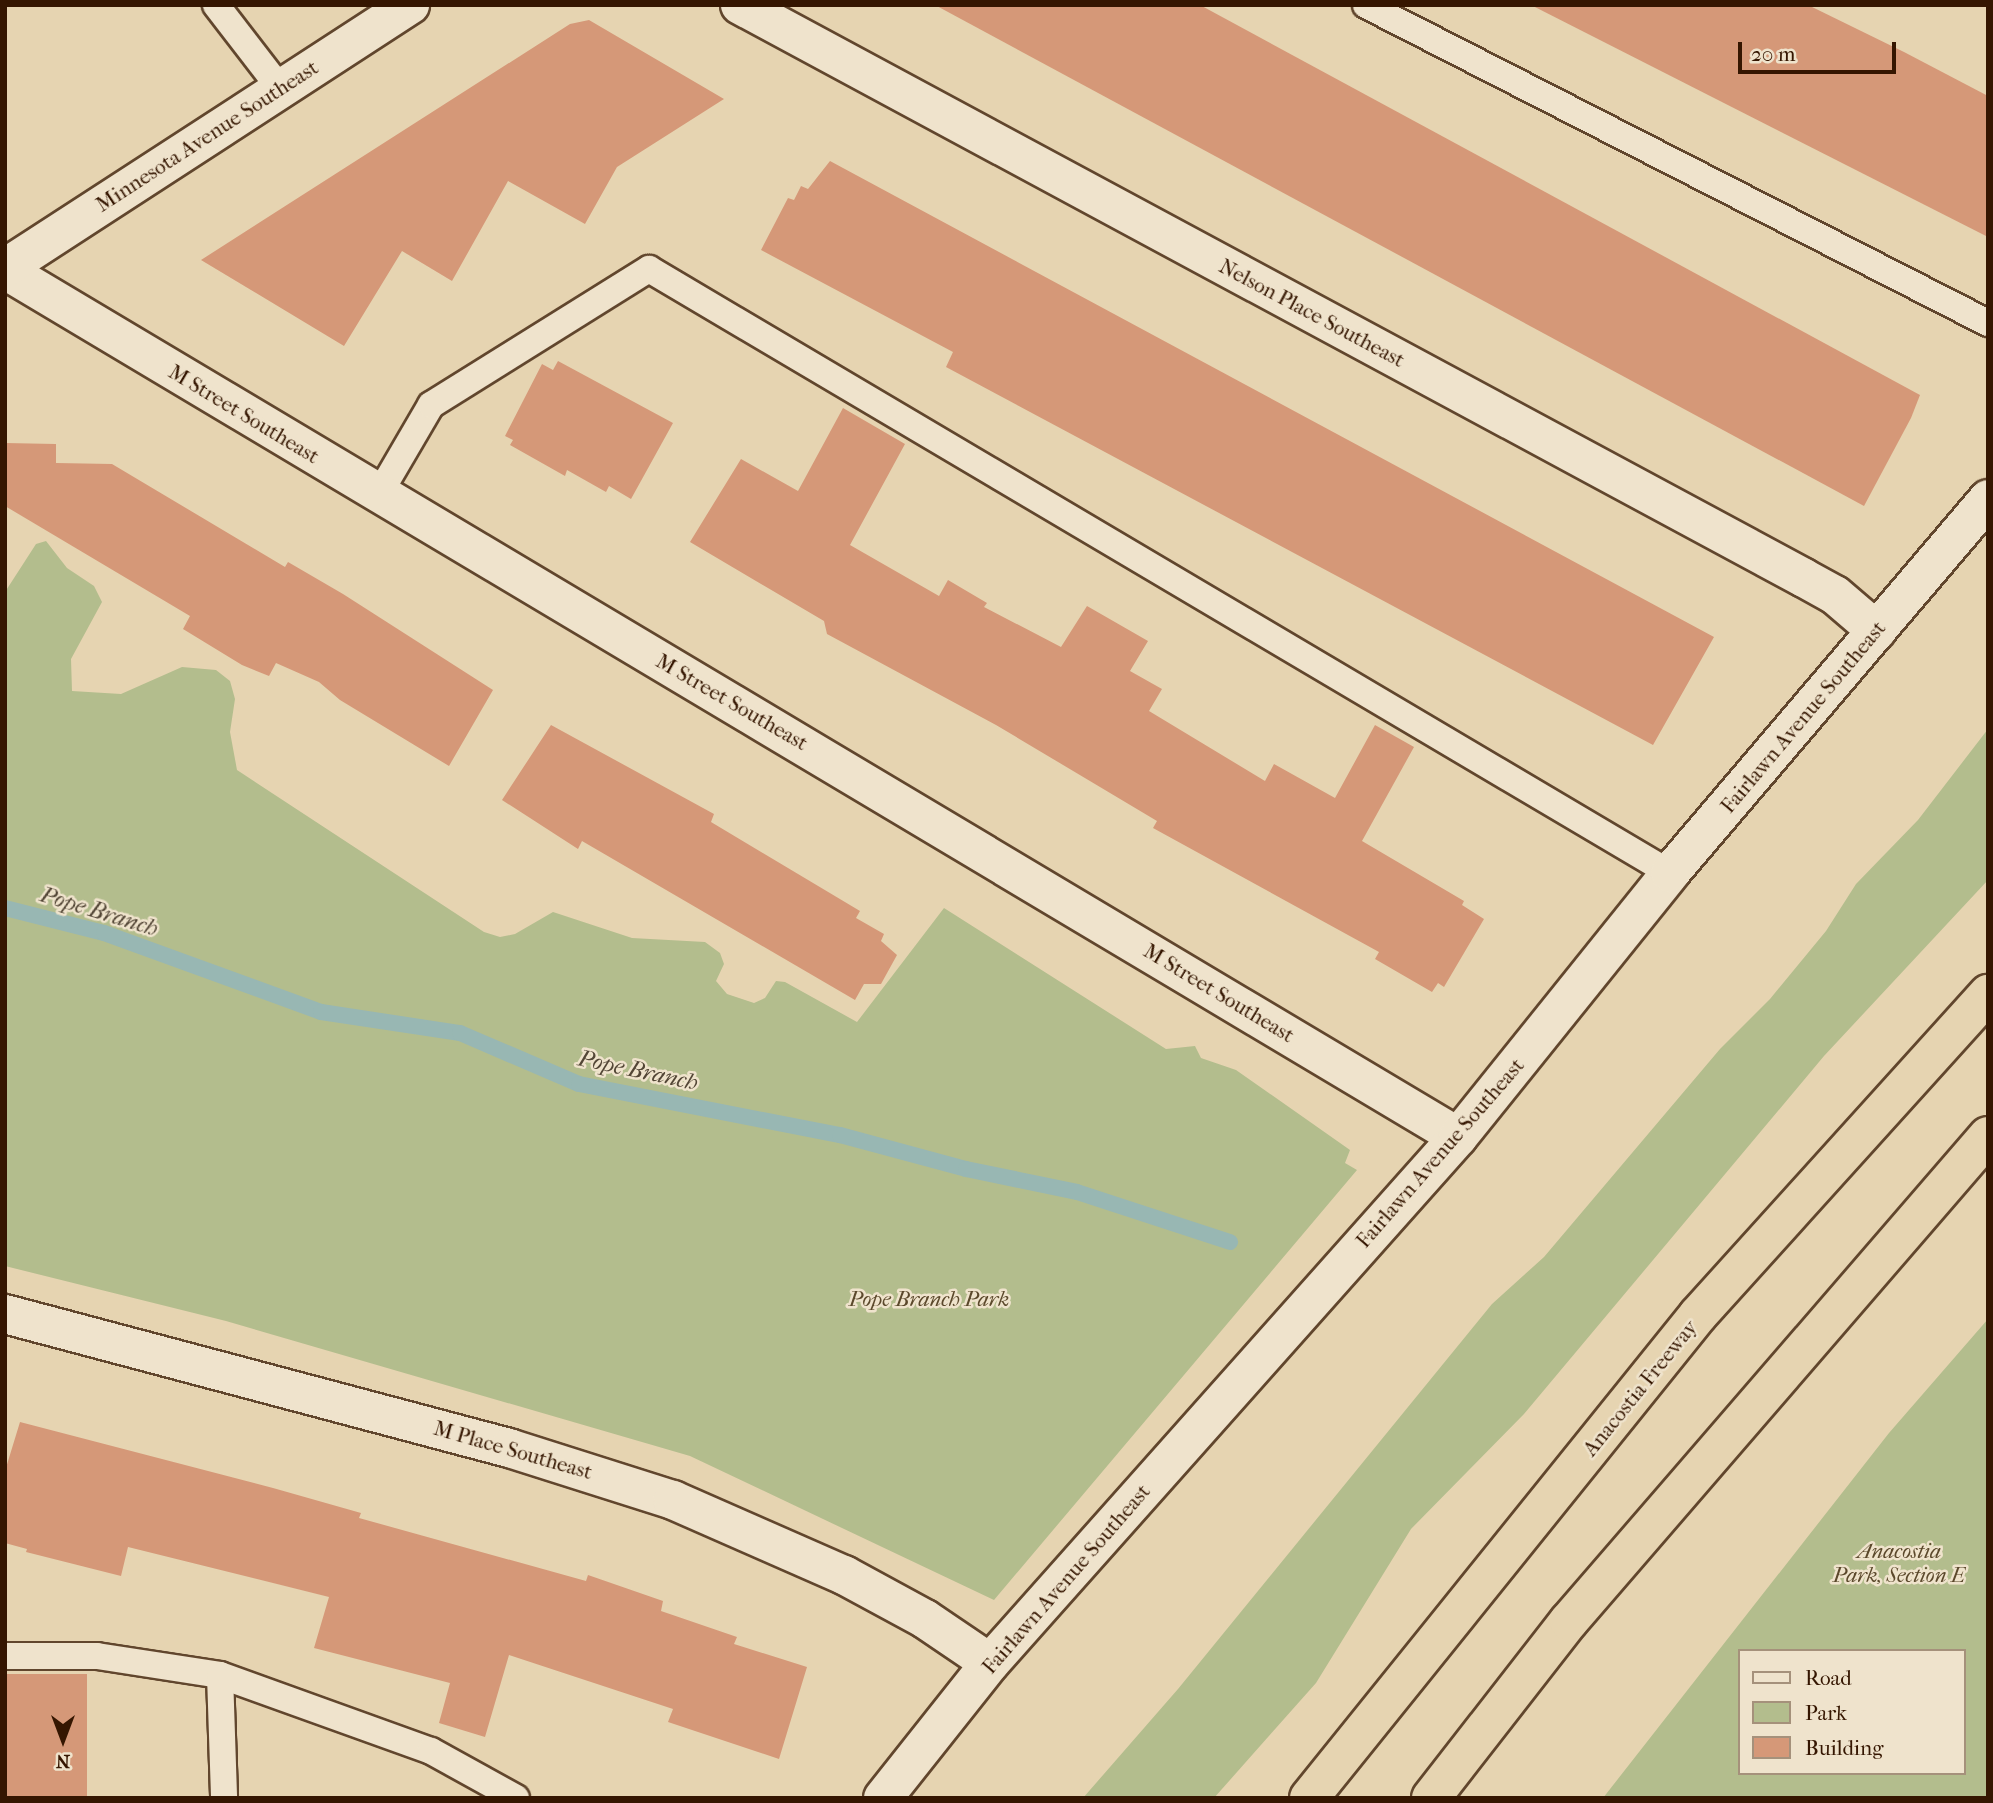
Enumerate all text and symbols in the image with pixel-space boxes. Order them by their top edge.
scale bar [1741,28,1898,72]
text: 20 m [1751,42,1795,66]
street label: Minnesota Avenue Southeast [91,55,323,217]
street label: Nelson Place Southeast [1215,253,1409,373]
street label: M Street Southeast [164,359,324,469]
street label: Fairlawn Avenue Southeast [1715,616,1891,818]
street label: M Street Southeast [652,648,812,756]
water label: Pope Branch [37,881,161,943]
street label: M Street Southeast [1139,938,1299,1048]
water label: Pope Branch [576,1045,700,1097]
street label: Fairlawn Avenue Southeast [1351,1053,1529,1253]
park label: Pope Branch Park [849,1286,1009,1312]
street label: Anacostia Freeway [1577,1315,1703,1461]
street label: M Place Southeast [431,1415,595,1485]
street label: Fairlawn Avenue Southeast [977,1479,1155,1679]
park label: Anacostia Park, Section E [1833,1538,1965,1588]
legend [1738,1649,1965,1775]
text: Road [1805,1666,1852,1690]
text: Park [1805,1701,1847,1725]
north arrow [28,1705,98,1775]
text: Building [1805,1736,1883,1760]
text: N [56,1750,70,1772]

